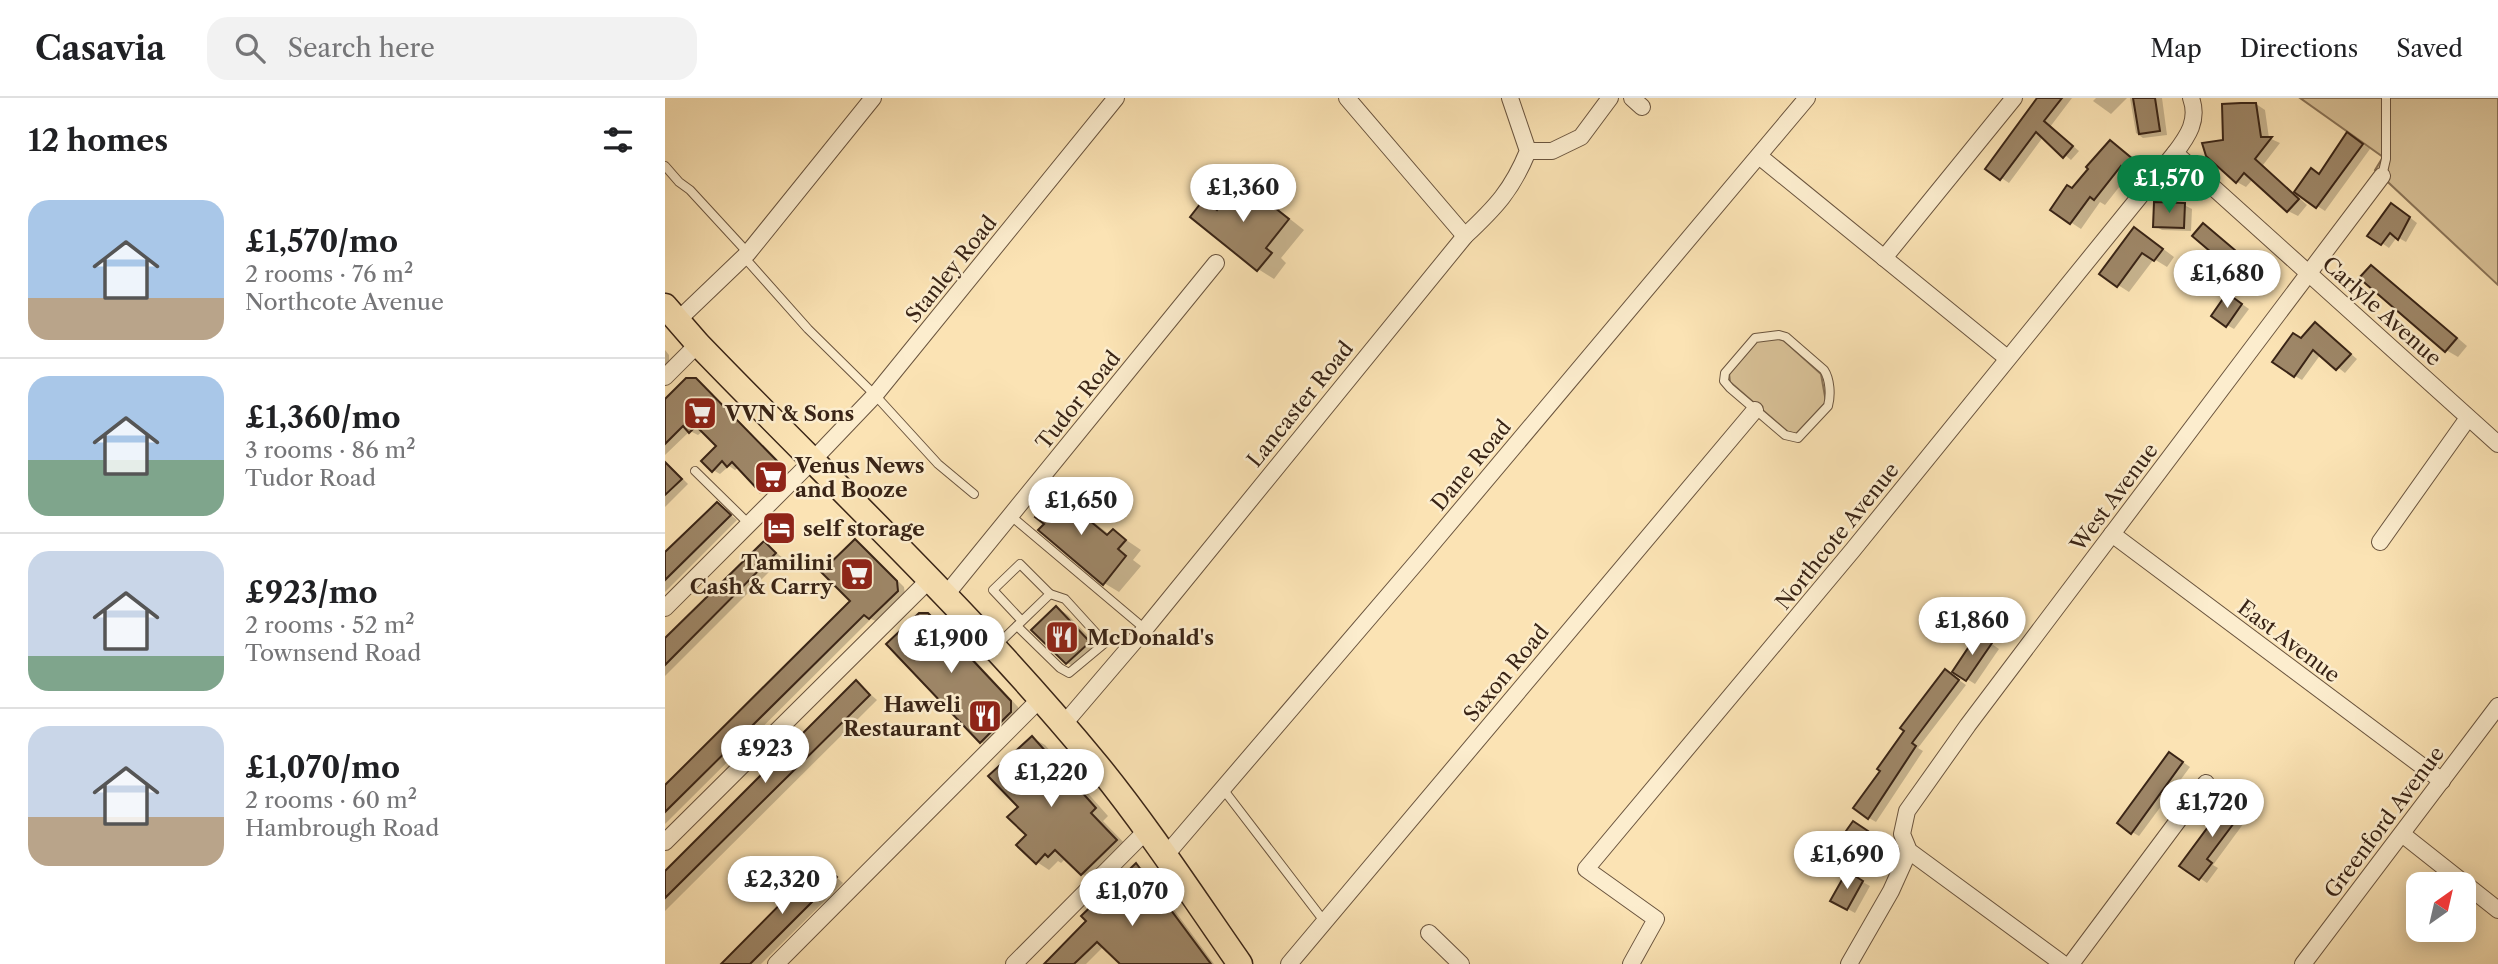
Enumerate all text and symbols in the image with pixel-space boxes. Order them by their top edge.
search box [207,17,697,80]
text: Casavia [35,28,165,69]
icon: search [231,29,269,67]
text: Search here [287,32,435,64]
text: Map [2150,34,2202,63]
text: Directions [2240,34,2358,63]
text: Saved [2396,34,2463,63]
icon: filters [599,121,637,159]
text: 12 homes [28,122,168,159]
pin: £1,570 [2112,156,2226,215]
pin: £1,360 [1186,164,1300,224]
text: £1,570 [2133,164,2205,192]
text: £1,360 [1206,173,1280,201]
street label: Stanley Road [900,210,1002,328]
text: £1,570/mo [245,223,398,260]
icon: home [84,228,168,312]
pin: £1,680 [2170,250,2284,310]
street label: Carlyle Avenue [2317,251,2447,371]
text: £1,680 [2190,259,2264,287]
text: 2 rooms · 76 m² [245,260,413,288]
text: Northcote Avenue [245,288,444,316]
street label: Lancaster Road [1242,336,1358,472]
street label: Tudor Road [1031,346,1125,454]
supermarket icon: VVN & Sons [681,394,719,432]
text: £1,360/mo [245,399,401,436]
place label: VVN & Sons [724,401,854,426]
icon: home [84,404,168,488]
street label: Dane Road [1426,414,1516,515]
text: 3 rooms · 86 m² [245,436,416,464]
street label: West Avenue [2065,438,2163,557]
place label: Venus News and Booze [794,453,925,502]
supermarket icon: Venus News and Booze [752,458,790,496]
street label: Northcote Avenue [1770,458,1904,614]
text: Tudor Road [245,464,376,492]
pin: £1,650 [1024,478,1138,537]
text: £1,650 [1044,486,1118,514]
hotel icon: self storage [760,509,798,547]
place label: self storage [803,516,925,541]
place label: Tamilini Cash & Carry [690,550,834,599]
supermarket icon: Tamilini Cash & Carry [838,555,876,593]
text: £923/mo [245,574,378,611]
icon: home [84,579,168,663]
street label: East Avenue [2233,594,2345,688]
pin: £1,860 [1915,598,2029,657]
text: £1,860 [1935,606,2009,634]
text: 2 rooms · 52 m² [245,611,415,639]
pin: £1,900 [894,616,1008,675]
restaurant icon: McDonald's [1043,618,1081,656]
street label: Saxon Road [1458,619,1554,727]
text: £1,900 [914,624,988,652]
place label: McDonald's [1087,625,1214,650]
text: Townsend Road [245,639,421,667]
place label: Haweli Restaurant [843,692,962,741]
restaurant icon: Haweli Restaurant [966,697,1004,735]
pin: £923 [724,726,806,785]
text: £923 [737,734,793,762]
street label: Greenford Avenue [2319,741,2449,903]
text: £1,070/mo [245,749,400,786]
pin: £1,220 [994,750,1108,809]
icon: home [84,754,168,838]
text: £1,220 [1014,758,1088,786]
pin: £1,720 [2155,780,2269,839]
text: 2 rooms · 60 m² [245,786,417,814]
text: £1,720 [2176,788,2248,816]
text: Hambrough Road [245,814,439,842]
pin: £1,690 [1790,832,1904,891]
text: £1,690 [1810,840,1884,868]
pin: £2,320 [725,856,839,916]
text: £2,320 [744,865,820,893]
pin: £1,070 [1075,868,1189,928]
north arrow [2406,872,2476,942]
map controls [2406,872,2476,942]
text: £1,070 [1095,877,1169,905]

